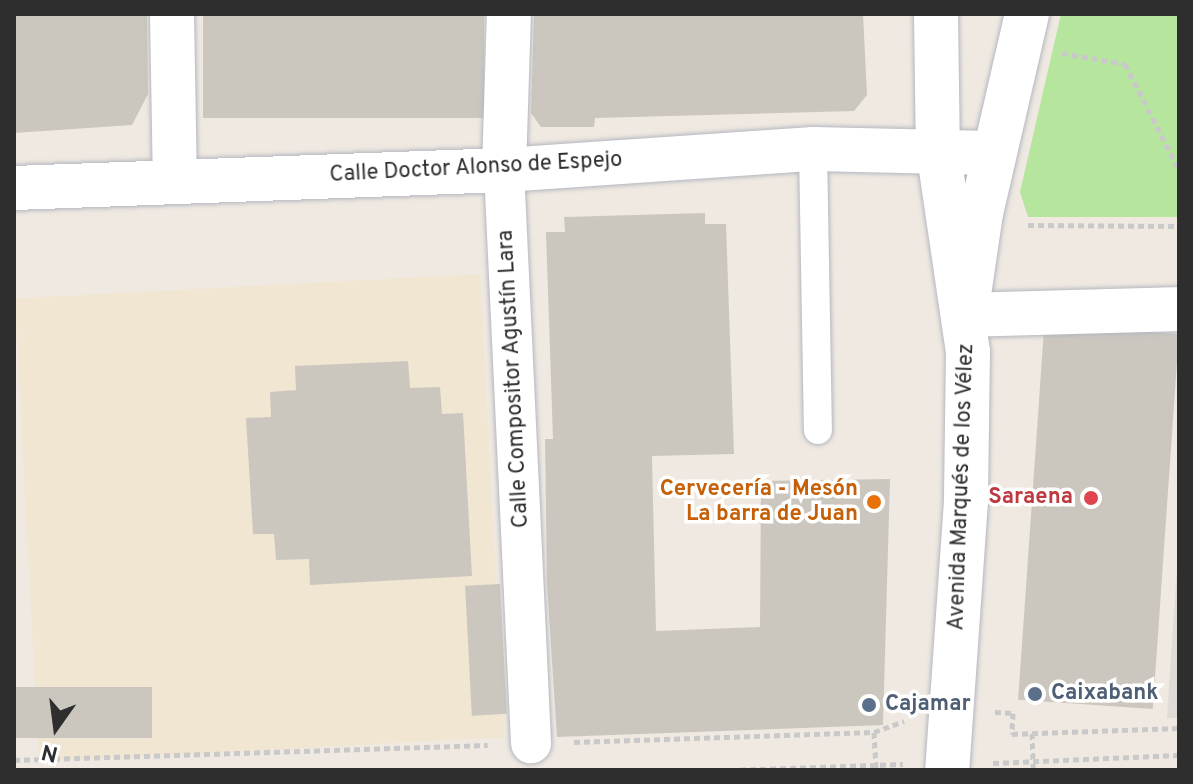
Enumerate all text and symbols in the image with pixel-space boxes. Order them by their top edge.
street label: Calle Doctor Alonso de Espejo [328,147,624,189]
street label: Calle Compositor Agustín Lara [493,229,535,529]
street label: Avenida Marqués de los Vélez [944,342,980,632]
place label: Cervecería - Mesón La barra de Juan [660,476,858,528]
place label: Saraena [988,485,1073,511]
marker: Saraena [1080,487,1102,509]
marker: Cervecería - Mesón La barra de Juan [865,493,883,511]
place label: Caixabank [1051,681,1159,707]
marker: Caixabank [1026,685,1044,703]
north arrow [16,688,96,768]
place label: Cajamar [885,692,971,718]
marker: Cajamar [860,696,878,714]
text: N [39,737,61,767]

